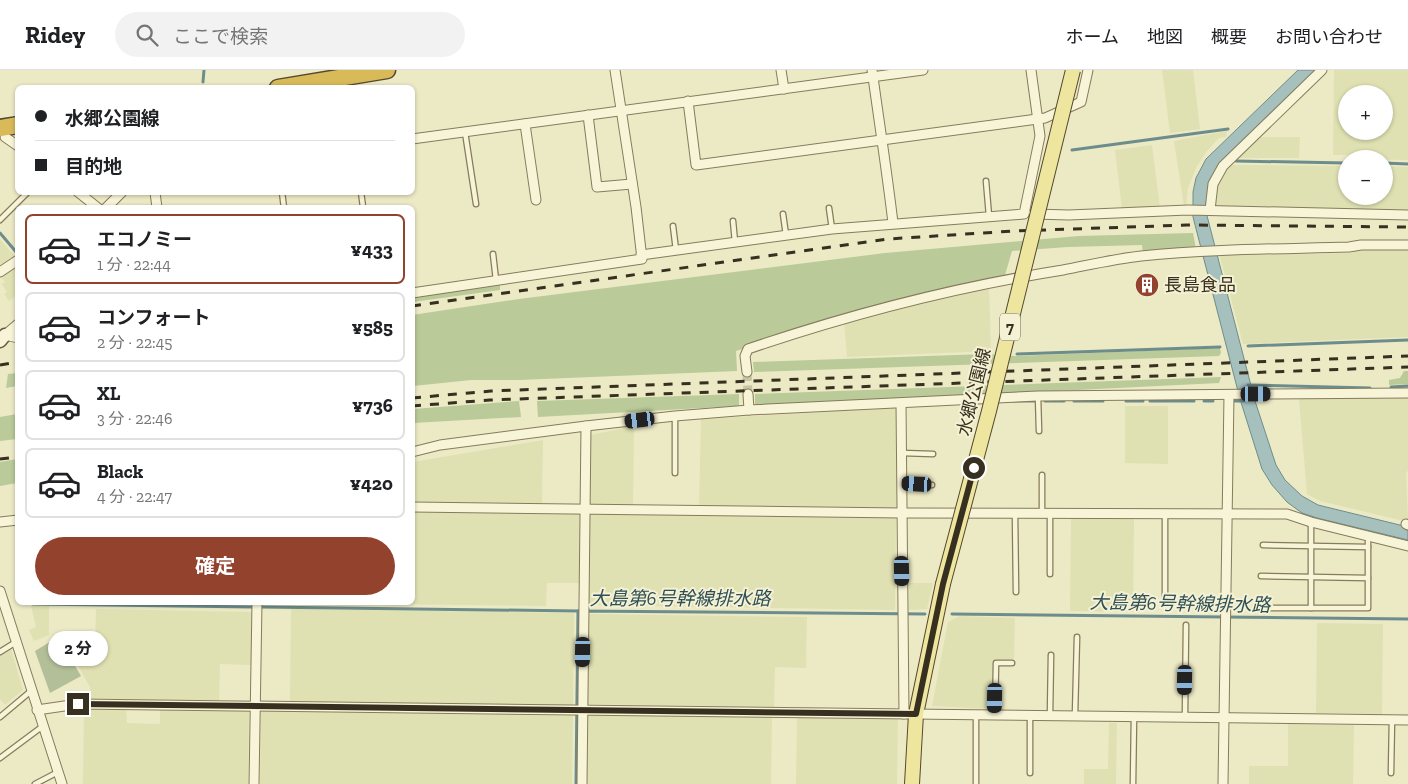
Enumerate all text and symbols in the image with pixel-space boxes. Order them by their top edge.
search box [115,12,465,57]
text: Ridey [25,20,85,49]
icon: search [133,21,161,49]
text: ここで検索 [173,25,268,48]
text: ホーム [1066,26,1119,48]
text: 地図 [1147,26,1183,48]
text: 概要 [1211,26,1247,48]
text: お問い合わせ [1275,26,1383,48]
map controls [1338,85,1393,205]
button: + [1338,85,1393,140]
text: 水郷公園線 [65,107,160,130]
button: − [1338,150,1393,205]
text: 目的地 [65,155,122,178]
icon: car [37,227,82,272]
text: エコノミー [97,228,192,251]
text: ¥433 [351,238,393,261]
text: 1 分 · 22:44 [97,255,171,274]
building icon: 長島食品 [1134,272,1160,298]
place label: 長島食品 [1164,274,1236,296]
icon: car [37,305,82,350]
text: コンフォート [97,306,210,329]
road number: 7 [1000,313,1020,340]
text: ¥585 [352,316,393,339]
text: 2 分 · 22:45 [97,333,173,352]
street label: 水郷公園線 [952,346,996,438]
text: XL [97,382,120,405]
icon: car [37,383,82,428]
car [1241,387,1271,402]
text: ¥736 [352,394,393,417]
text: 3 分 · 22:46 [97,409,172,428]
car [624,411,655,429]
route start [963,457,985,479]
text: Black [97,460,143,483]
icon: car [37,461,82,506]
text: ¥420 [350,472,393,495]
car [901,476,932,492]
text: 4 分 · 22:47 [97,487,172,506]
button: 確定 [35,537,395,595]
car [894,556,909,586]
water label: 大島第6号幹線排水路 [590,587,772,610]
water label: 大島第6号幹線排水路 [1089,590,1273,617]
callout: 2 分 [48,632,108,666]
car [575,637,590,667]
text: 2 分 [64,639,92,658]
car [1177,665,1192,695]
car [987,683,1002,713]
route end [67,693,89,715]

